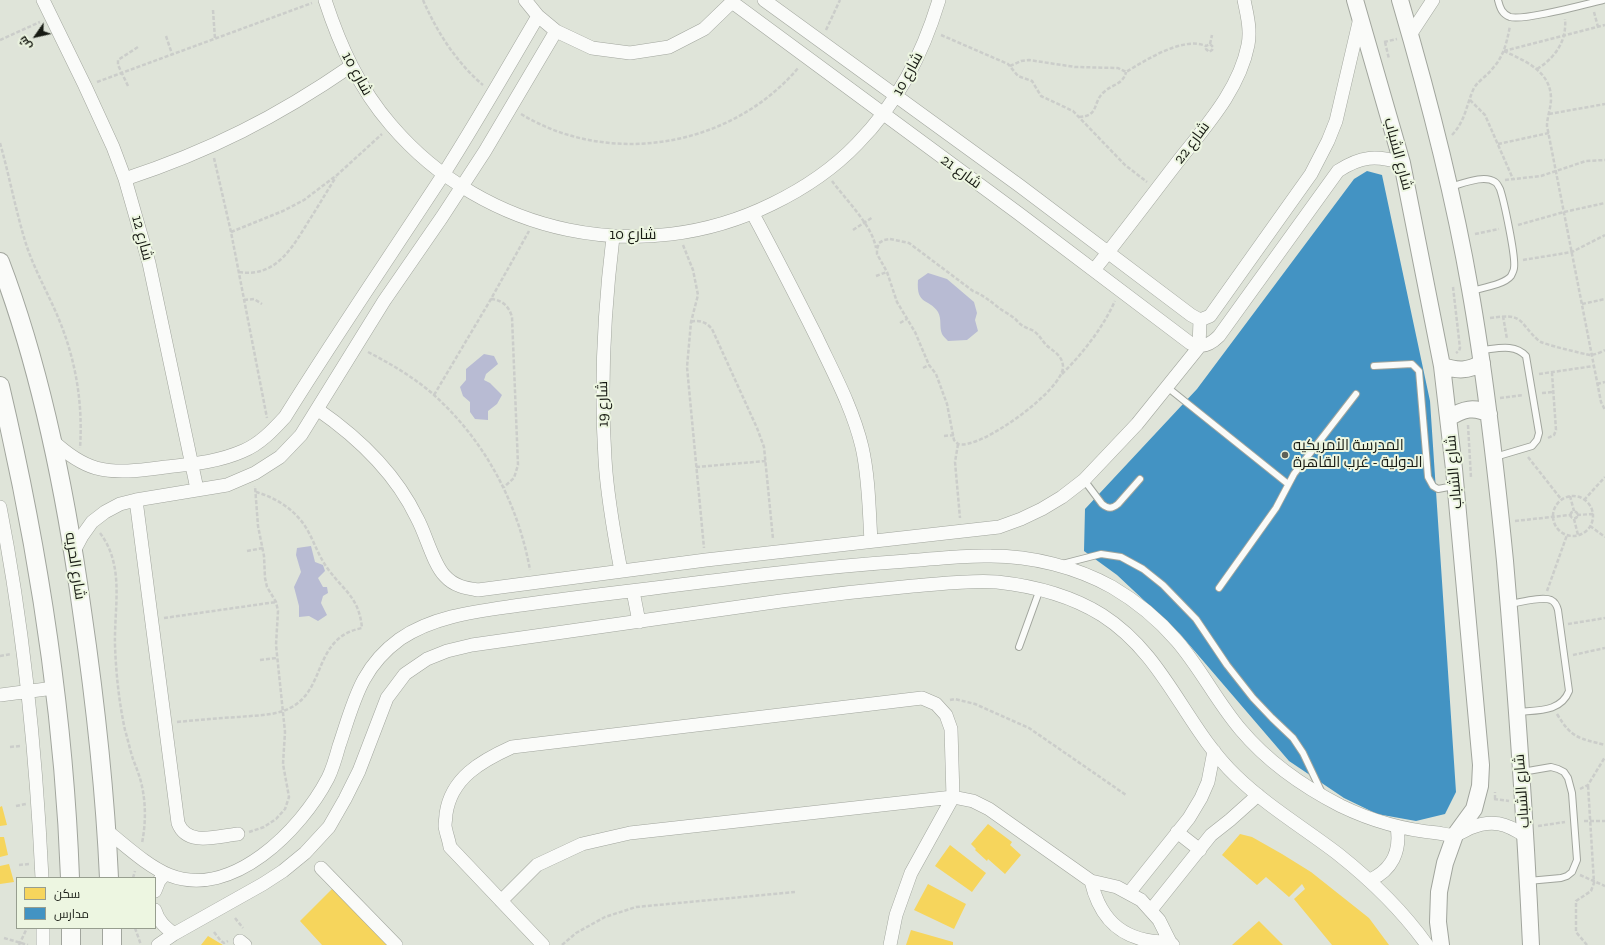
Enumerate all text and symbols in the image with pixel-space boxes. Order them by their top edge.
north arrow [16,16,56,56]
text: ش [16,34,35,52]
street label: شارع 10 [338,49,376,99]
street label: شارع 10 [889,49,927,99]
street label: شارع الشباب [1380,116,1416,192]
street label: شارع 22 [1170,118,1214,168]
street label: شارع 21 [937,151,985,193]
street label: شارع 12 [127,213,157,263]
street label: شارع 10 [610,226,656,244]
street label: شارع 19 [594,381,612,427]
street label: شارع الشباب [1442,434,1466,510]
place label: المدرسة الأمريكيه الدولية - غرب القاهرة [1293,437,1423,472]
marker: المدرسة الأمريكيه الدولية - غرب القاهرة [1280,450,1290,460]
street label: شارع الحريه [61,531,89,601]
street label: شارع الشباب [1510,753,1534,829]
legend [16,877,156,929]
text: سكن [54,887,80,901]
text: مدارس [54,907,89,921]

